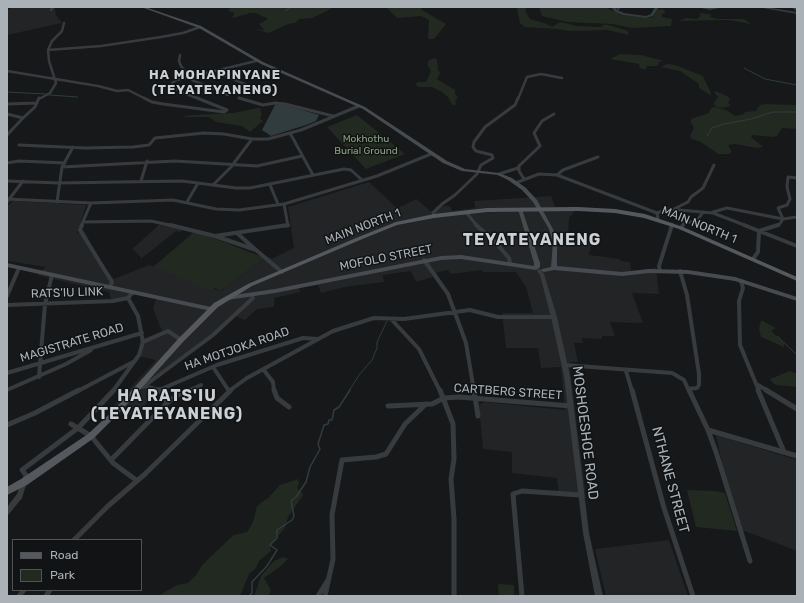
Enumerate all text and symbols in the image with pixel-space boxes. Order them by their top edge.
district label: HA MOHAPINYANE (TEYATEYANENG) [149,67,281,98]
park label: Mokhothu Burial Ground [334,133,398,156]
street label: MAIN NORTH 1 [659,203,739,247]
street label: MAIN NORTH 1 [323,206,403,248]
district label: TEYATEYANENG [463,230,601,250]
street label: MOFOLO STREET [338,242,434,274]
street label: RATS'IU LINK [31,285,103,301]
street label: MAGISTRATE ROAD [19,320,125,366]
street label: HA MOTJOKA ROAD [183,324,291,374]
street label: MOSHOESHOE ROAD [568,365,602,501]
street label: CARTBERG STREET [453,381,563,403]
district label: HA RATS'IU (TEYATEYANENG) [91,386,243,424]
street label: NTHANE STREET [648,425,692,535]
legend [12,539,142,591]
text: Road [50,548,78,562]
text: Park [50,568,75,582]

